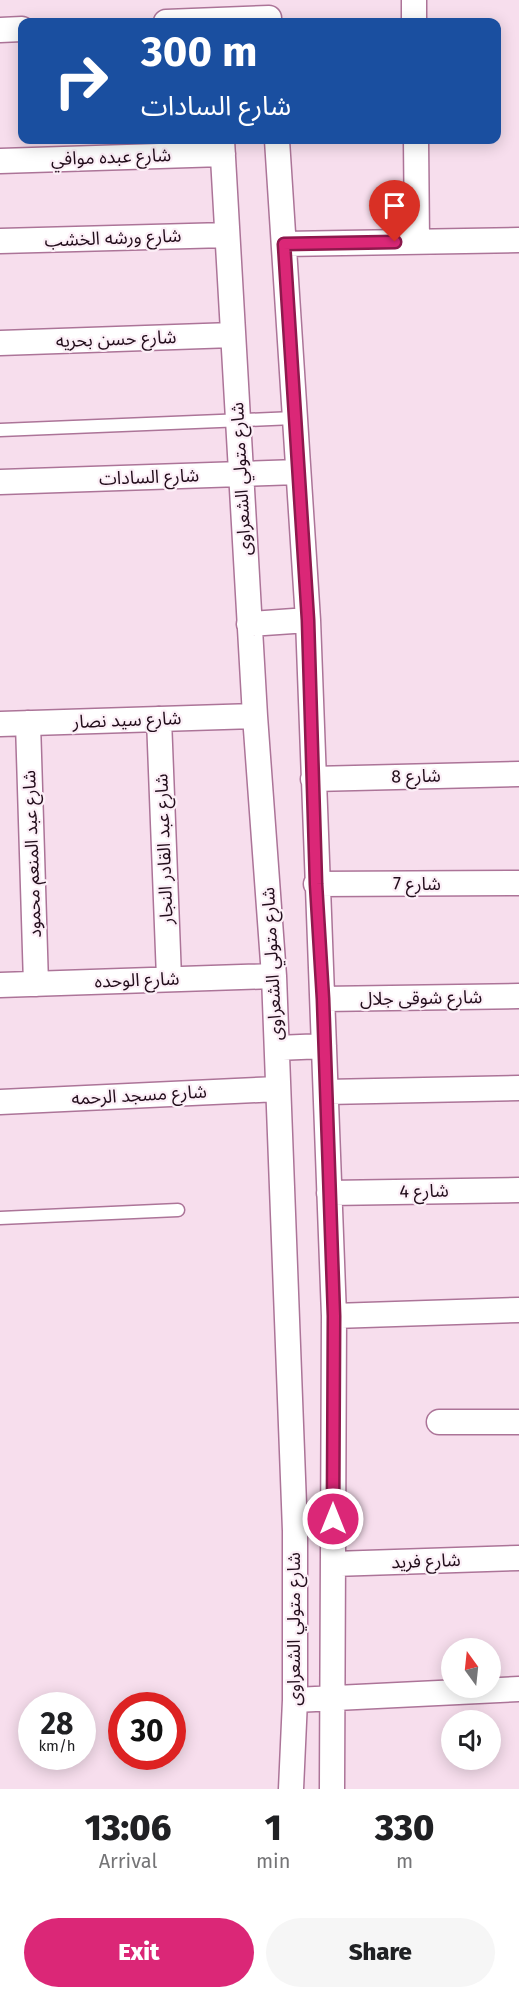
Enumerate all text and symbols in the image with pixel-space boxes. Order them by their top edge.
text: 300 m [141,27,257,77]
icon: right [42,42,120,120]
text: شارع السادات [141,90,291,122]
street label: شارع عبده موافي [51,144,172,173]
pin [369,180,420,242]
icon: arrive [378,189,411,222]
street label: شارع ورشه الخشب [44,225,182,254]
street label: شارع حسن بحريه [55,326,177,355]
street label: شارع متولي الشعراوى [226,402,259,556]
street label: شارع السادات [99,464,200,493]
street label: شارع سيد نصار [71,707,182,736]
street label: شارع 8 [391,765,441,790]
street label: شارع عبد المنعم محمود [18,770,49,938]
street label: شارع عبد القادر النجار [150,773,181,926]
street label: شارع 7 [393,873,441,898]
street label: شارع متولي الشعراوى [257,887,290,1041]
street label: شارع الوحده [94,968,180,995]
street label: شارع شوقى جلال [360,986,482,1013]
street label: شارع مسجد الرحمه [71,1080,207,1113]
street label: شارع 4 [399,1180,449,1205]
position arrow [301,1487,365,1551]
street label: شارع فريد [391,1549,461,1576]
street label: شارع متولي الشعراوى [283,1552,308,1706]
north arrow [441,1638,501,1698]
map controls [441,1638,501,1770]
speed limit sign: 30 [108,1692,186,1770]
text: 28 [41,1706,73,1742]
button: sound [441,1710,501,1770]
text: km/h [38,1737,76,1755]
text: 13:06 [85,1806,171,1850]
text: 1 [265,1806,282,1850]
text: 330 [375,1806,434,1850]
text: Arrival [99,1849,157,1873]
text: min [256,1849,290,1873]
text: m [396,1849,413,1873]
button: Exit [24,1918,254,1987]
button: Share [266,1918,495,1987]

